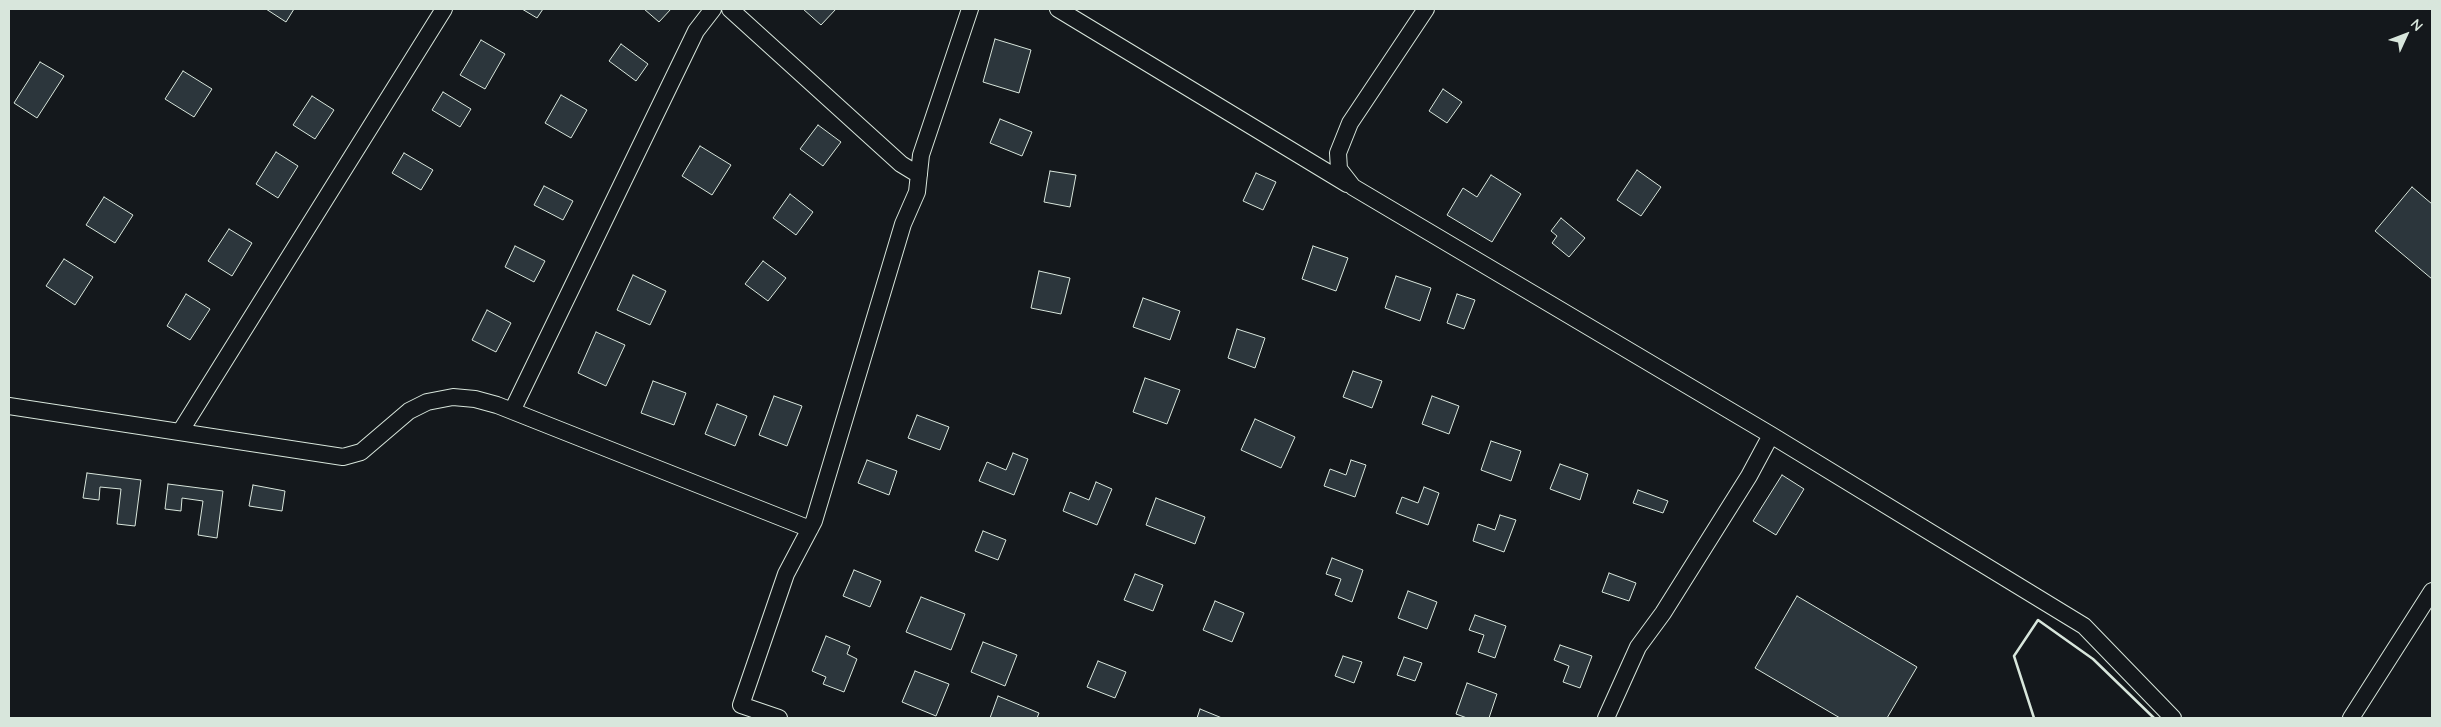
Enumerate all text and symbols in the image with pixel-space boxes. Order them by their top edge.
north arrow [2381,10,2431,60]
text: N [2407,15,2427,35]

